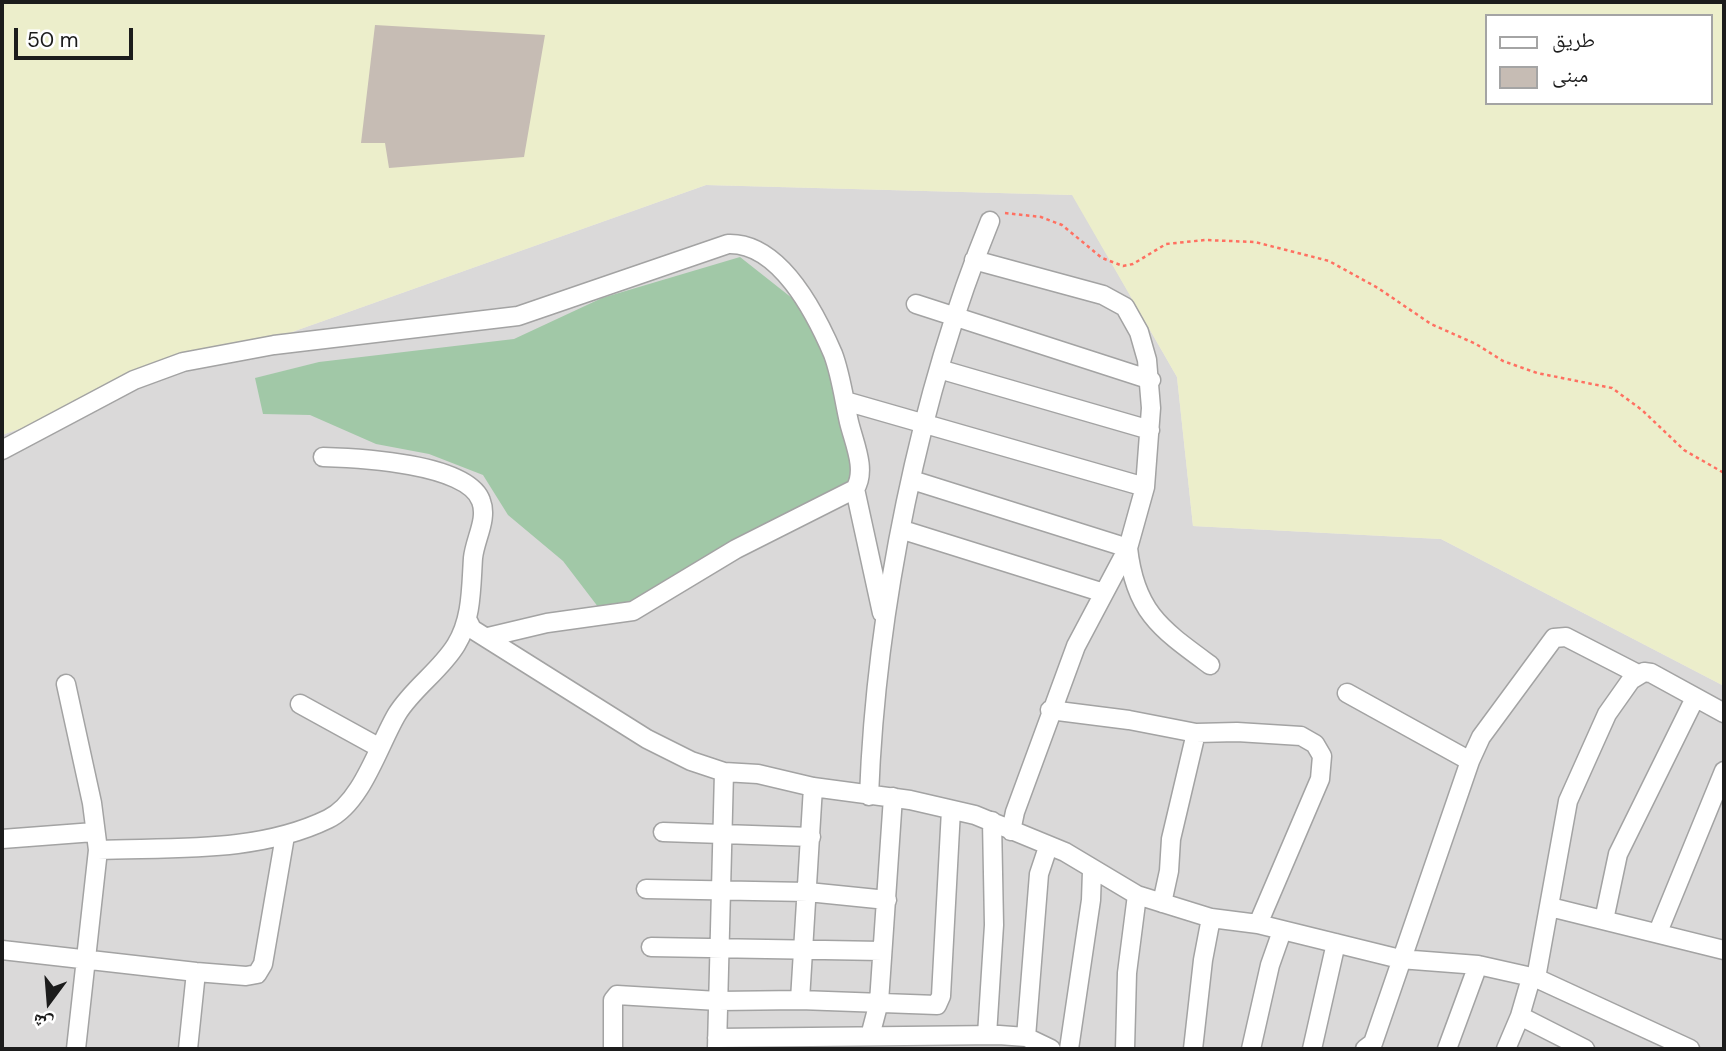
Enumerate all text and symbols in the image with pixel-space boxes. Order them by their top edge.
scale bar [18,14,136,58]
legend [1484,14,1712,105]
text: 50 m [27,26,78,54]
text: طريق [1552,26,1595,54]
text: مبنى [1552,61,1588,89]
north arrow [14,967,84,1037]
text: ش [30,1008,56,1037]

